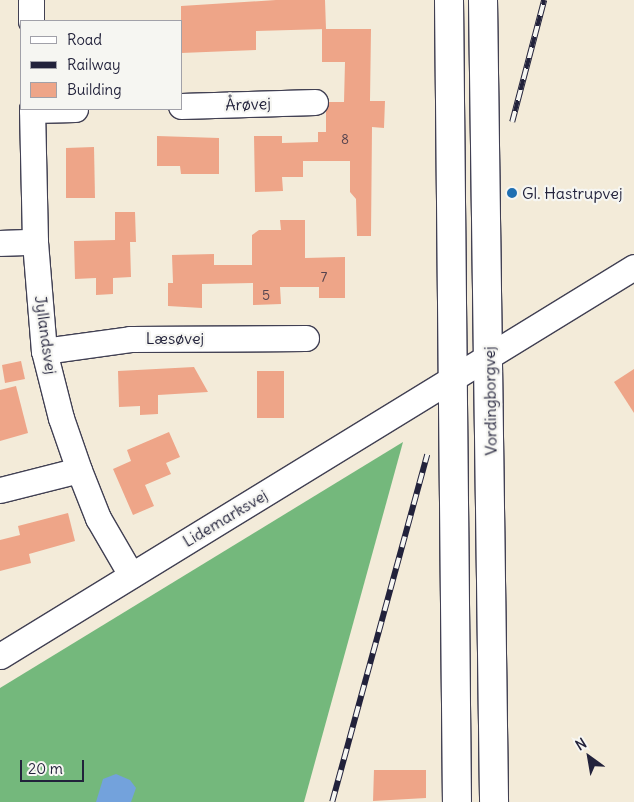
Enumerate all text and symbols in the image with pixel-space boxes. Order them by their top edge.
legend [20,20,182,110]
text: Road [67,30,102,49]
text: Railway [67,55,121,74]
text: Building [67,80,122,99]
street label: Årøvej [225,94,271,114]
house number: 8 [341,131,349,147]
place label: Gl. Hastrupvej [522,183,622,203]
marker: Gl. Hastrupvej [506,187,518,199]
house number: 7 [321,269,327,285]
house number: 5 [262,287,270,303]
street label: Jyllandsvej [31,294,61,376]
street label: Læsøvej [146,328,204,348]
street label: Vordingborgvej [479,346,501,456]
street label: Lidemarksvej [179,485,271,551]
north arrow [564,732,614,782]
text: N [572,734,590,754]
scale bar [22,750,86,782]
text: 20 m [28,759,63,778]

